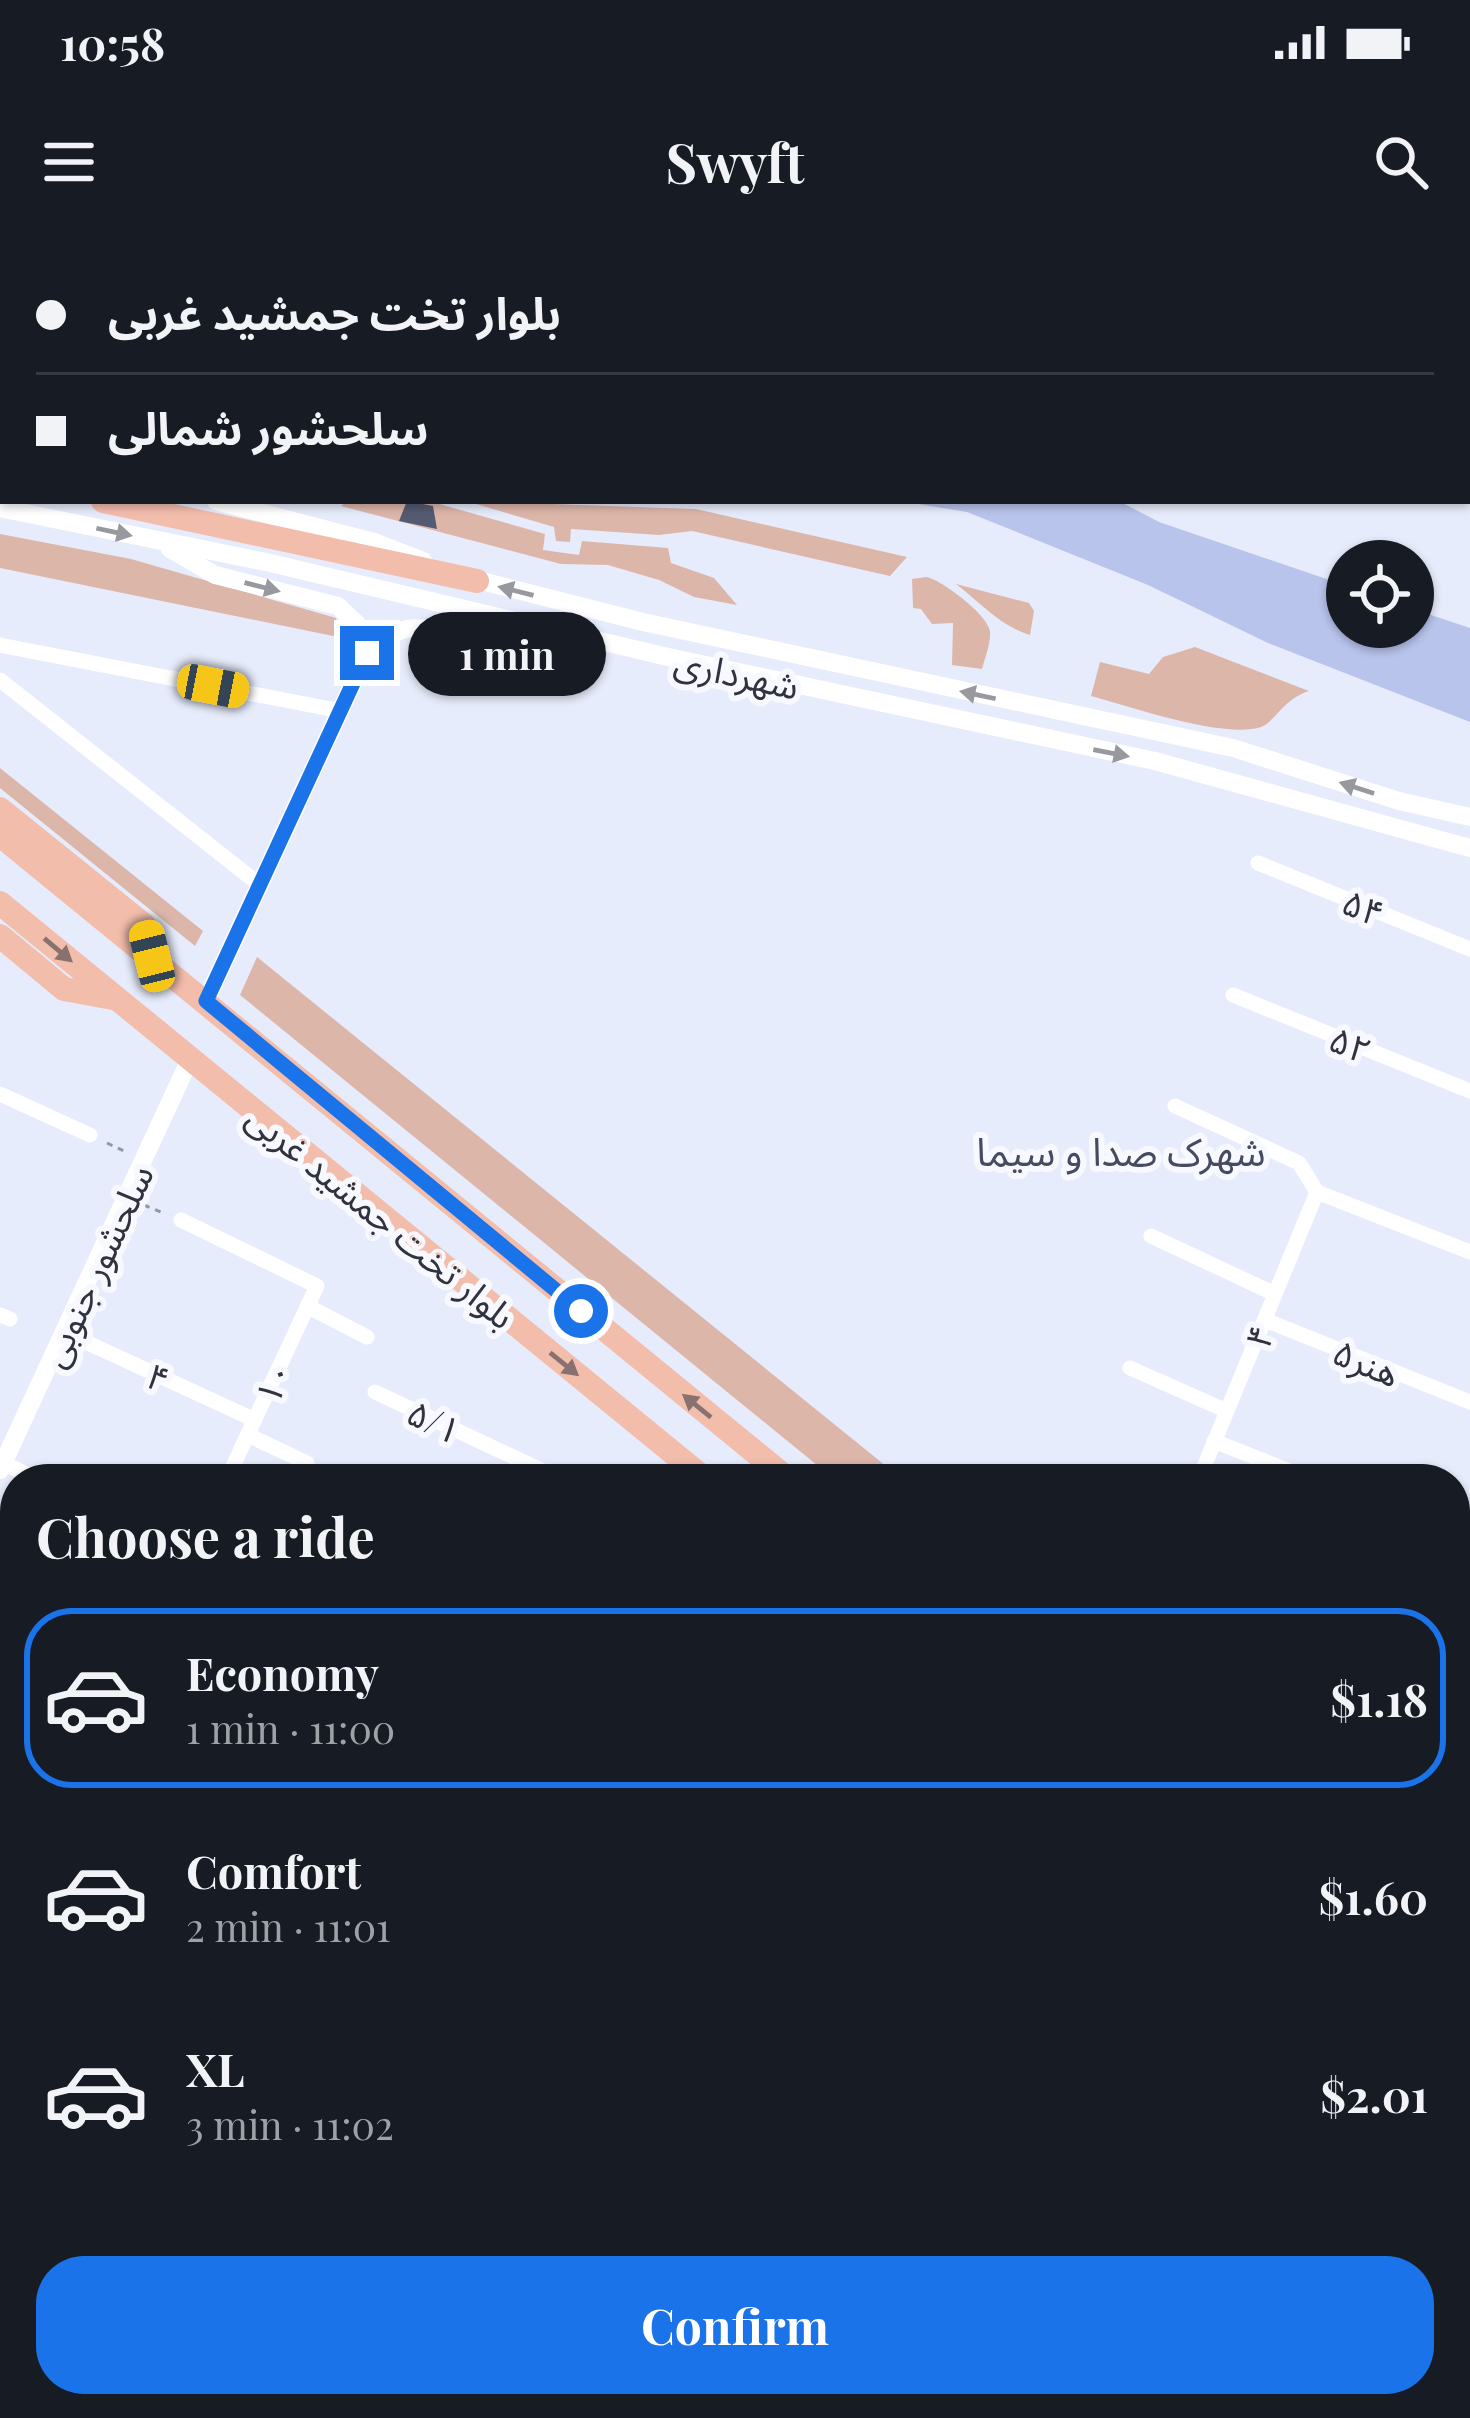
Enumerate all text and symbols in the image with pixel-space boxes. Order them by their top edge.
text: 10:58 [60,12,165,72]
text: Swyft [665,126,805,198]
icon: menu [36,129,102,195]
icon: search [1368,129,1434,195]
text: بلوار تخت جمشید غربی [108,281,561,341]
text: سلحشور شمالی [108,396,429,456]
one-way arrow [96,523,134,542]
map controls [1326,540,1434,648]
button: locate [1326,540,1434,648]
one-way arrow [244,578,281,597]
one-way arrow [497,581,534,600]
callout: 1 min [409,611,607,695]
route end [340,626,394,680]
text: 1 min [459,628,555,680]
street label: شهرداری [670,635,804,709]
car [174,661,252,711]
one-way arrow [959,685,997,704]
one-way arrow [1093,744,1130,763]
one-way arrow [1338,778,1375,796]
street label: ۵۴ [1336,876,1392,936]
car [126,917,178,995]
one-way arrow [42,937,73,963]
street label: ۵۲ [1323,1013,1379,1073]
street label: بلوار تخت جمشید غربی [238,1092,526,1338]
district label: شهرک صدا و سیما [976,1124,1266,1176]
street label: سلحشور جنوبی [27,1156,163,1374]
route start [554,1284,608,1338]
street label: ۴ [1232,1317,1284,1355]
street label: هنر۵ [1327,1326,1407,1396]
street label: ۴ [140,1350,178,1402]
one-way arrow [549,1350,579,1376]
street label: ۱۰ [242,1353,302,1411]
street label: ۵/۱ [400,1387,470,1453]
one-way arrow [681,1394,712,1419]
text: Choose a ride [36,1500,375,1572]
text: Economy [186,1642,379,1702]
icon: car [42,1644,150,1752]
text: $1.18 [1330,1668,1428,1728]
text: 1 min · 11:00 [186,1702,395,1754]
text: Comfort [186,1840,361,1900]
icon: car [42,1842,150,1950]
text: $1.60 [1319,1866,1428,1926]
text: 2 min · 11:01 [186,1900,391,1952]
text: XL [186,2038,245,2098]
icon: car [42,2040,150,2148]
text: $2.01 [1320,2064,1428,2124]
text: 3 min · 11:02 [186,2098,394,2150]
button: Confirm [36,2256,1434,2394]

